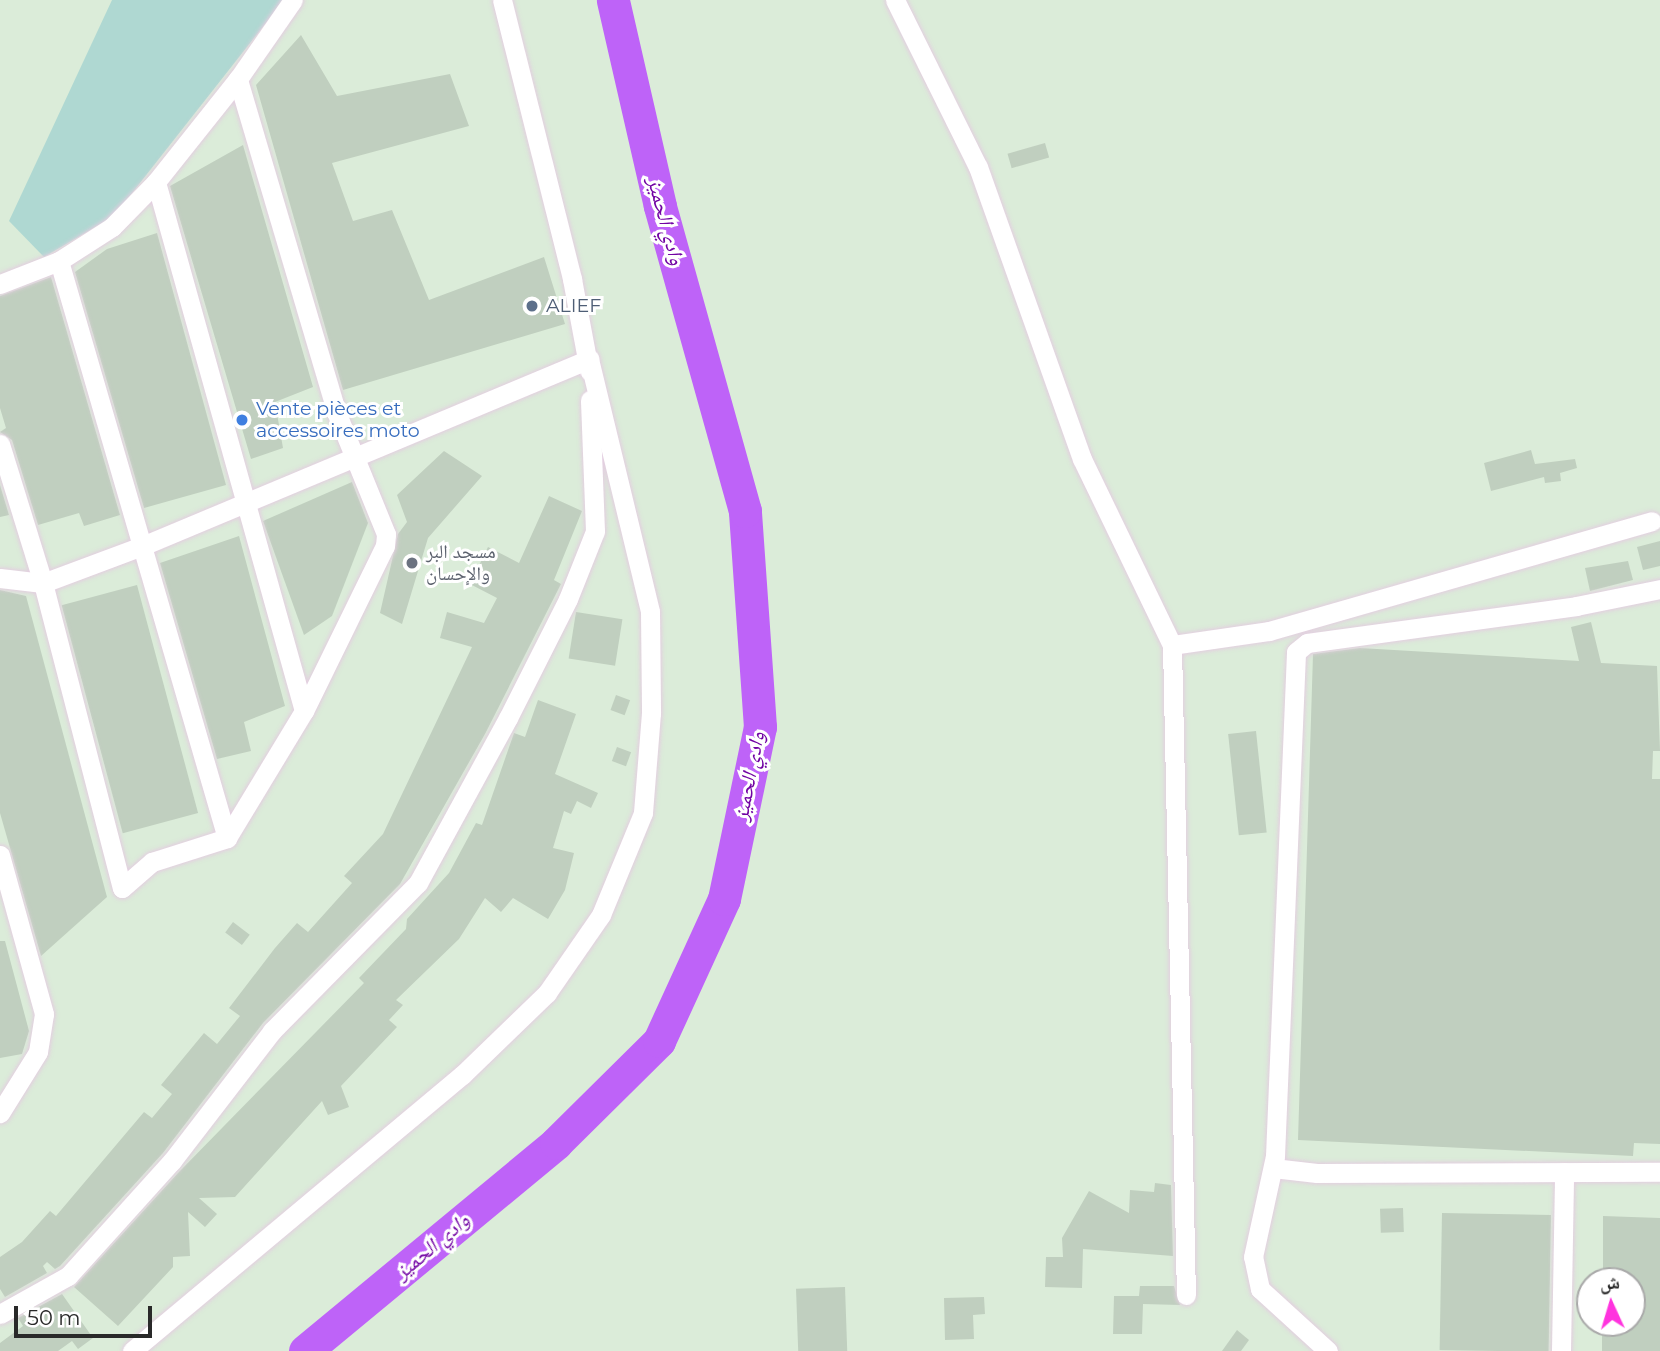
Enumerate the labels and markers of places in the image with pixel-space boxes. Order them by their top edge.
place label: ALIEF [546,295,601,317]
marker: ALIEF [524,298,540,314]
place label: Vente pièces et accessoires moto [256,398,420,442]
marker: Vente pièces et accessoires moto [234,412,250,428]
place label: مسجد البر والإحسان [426,541,496,585]
marker: مسجد البر والإحسان [404,555,420,571]

